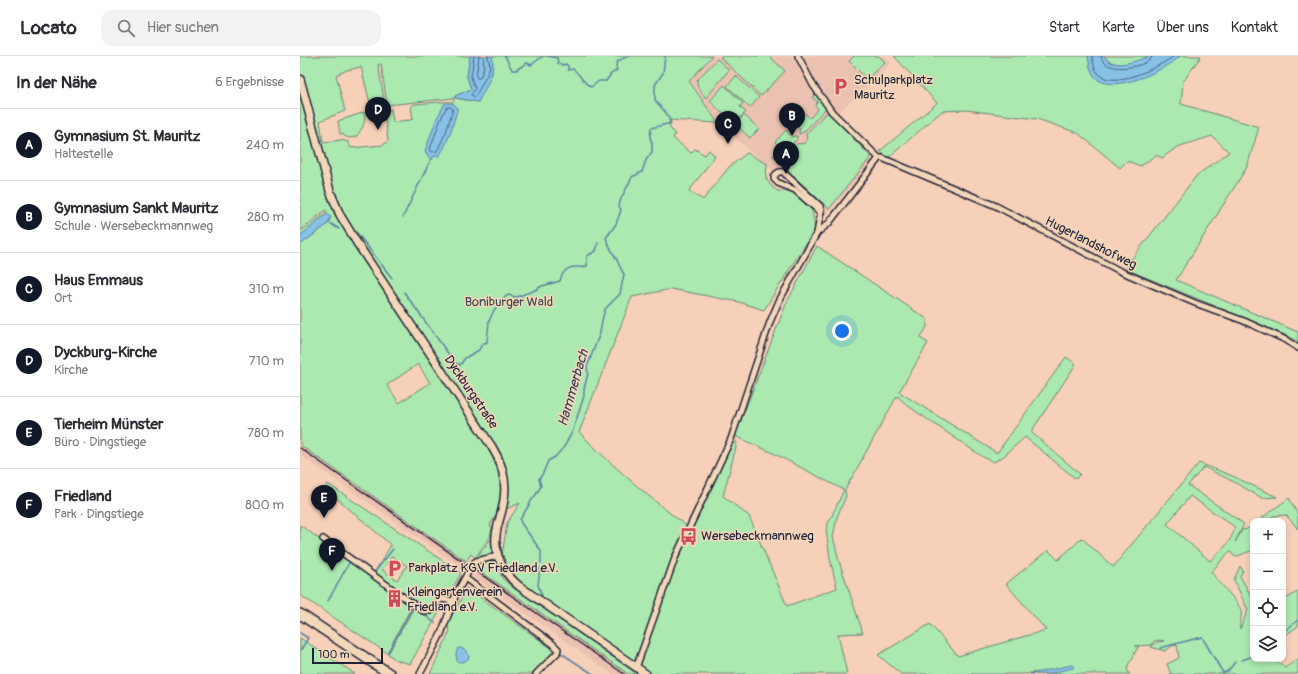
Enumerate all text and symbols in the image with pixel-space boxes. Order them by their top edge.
search box [101,10,381,46]
text: Locato [20,16,77,40]
icon: search [115,17,137,39]
text: Hier suchen [147,18,219,37]
text: Start [1049,19,1080,36]
text: Karte [1102,19,1134,36]
text: Über uns [1156,19,1209,36]
text: Kontakt [1231,19,1278,36]
text: In der Nähe [16,72,97,93]
place label: Schulparkplatz Mauritz [854,72,933,103]
text: 6 Ergebnisse [215,74,284,90]
parking icon: Schulparkplatz Mauritz [831,77,851,97]
pin: D [365,97,391,130]
pin: B [779,103,805,136]
pin: C [715,111,741,144]
text: Gymnasium St. Mauritz [54,127,200,146]
text: A [25,137,33,153]
text: 240 m [246,137,284,153]
pin: A [773,141,799,174]
text: Haltestelle [54,146,113,162]
text: Gymnasium Sankt Mauritz [54,199,218,218]
text: B [25,209,33,225]
text: 280 m [247,209,284,225]
street label: Hugerlandshofweg [1042,213,1140,273]
text: Schule · Wersebeckmannweg [54,218,213,234]
text: Haus Emmaus [54,271,143,290]
text: C [25,281,33,297]
text: 310 m [248,281,284,297]
text: Ort [54,290,72,306]
park label: Boniburger Wald [465,294,553,310]
your location [832,321,852,341]
text: Dyckburg-Kirche [54,343,157,362]
water label: Hammerbach [554,346,592,428]
street label: Dyckburgstraße [441,352,502,432]
text: D [25,353,33,369]
text: 710 m [249,353,284,369]
text: Kirche [54,362,88,378]
text: Tierheim Münster [54,415,163,434]
text: E [26,425,32,441]
text: 780 m [247,425,284,441]
text: Büro · Dingstiege [54,434,146,450]
pin: E [311,485,337,518]
text: Friedland [54,487,112,506]
text: F [25,497,33,513]
text: 800 m [245,497,284,513]
text: Park · Dingstiege [54,506,144,522]
map controls [1250,518,1286,662]
button: + [1250,518,1286,554]
bus stop icon: Wersebeckmannweg [678,526,698,546]
place label: Wersebeckmannweg [701,528,814,544]
pin: F [319,538,345,571]
button: − [1250,554,1286,590]
parking icon: Parkplatz KGV Friedland e.V. [385,558,405,578]
place label: Parkplatz KGV Friedland e.V. [408,560,558,576]
place label: Kleingartenverein Friedland e.V. [407,584,502,615]
building icon: Kleingartenverein Friedland e.V. [384,589,404,609]
button: locate [1250,590,1286,626]
button: layers [1250,626,1286,662]
scale bar [312,646,383,665]
text: 100 m [318,648,349,661]

